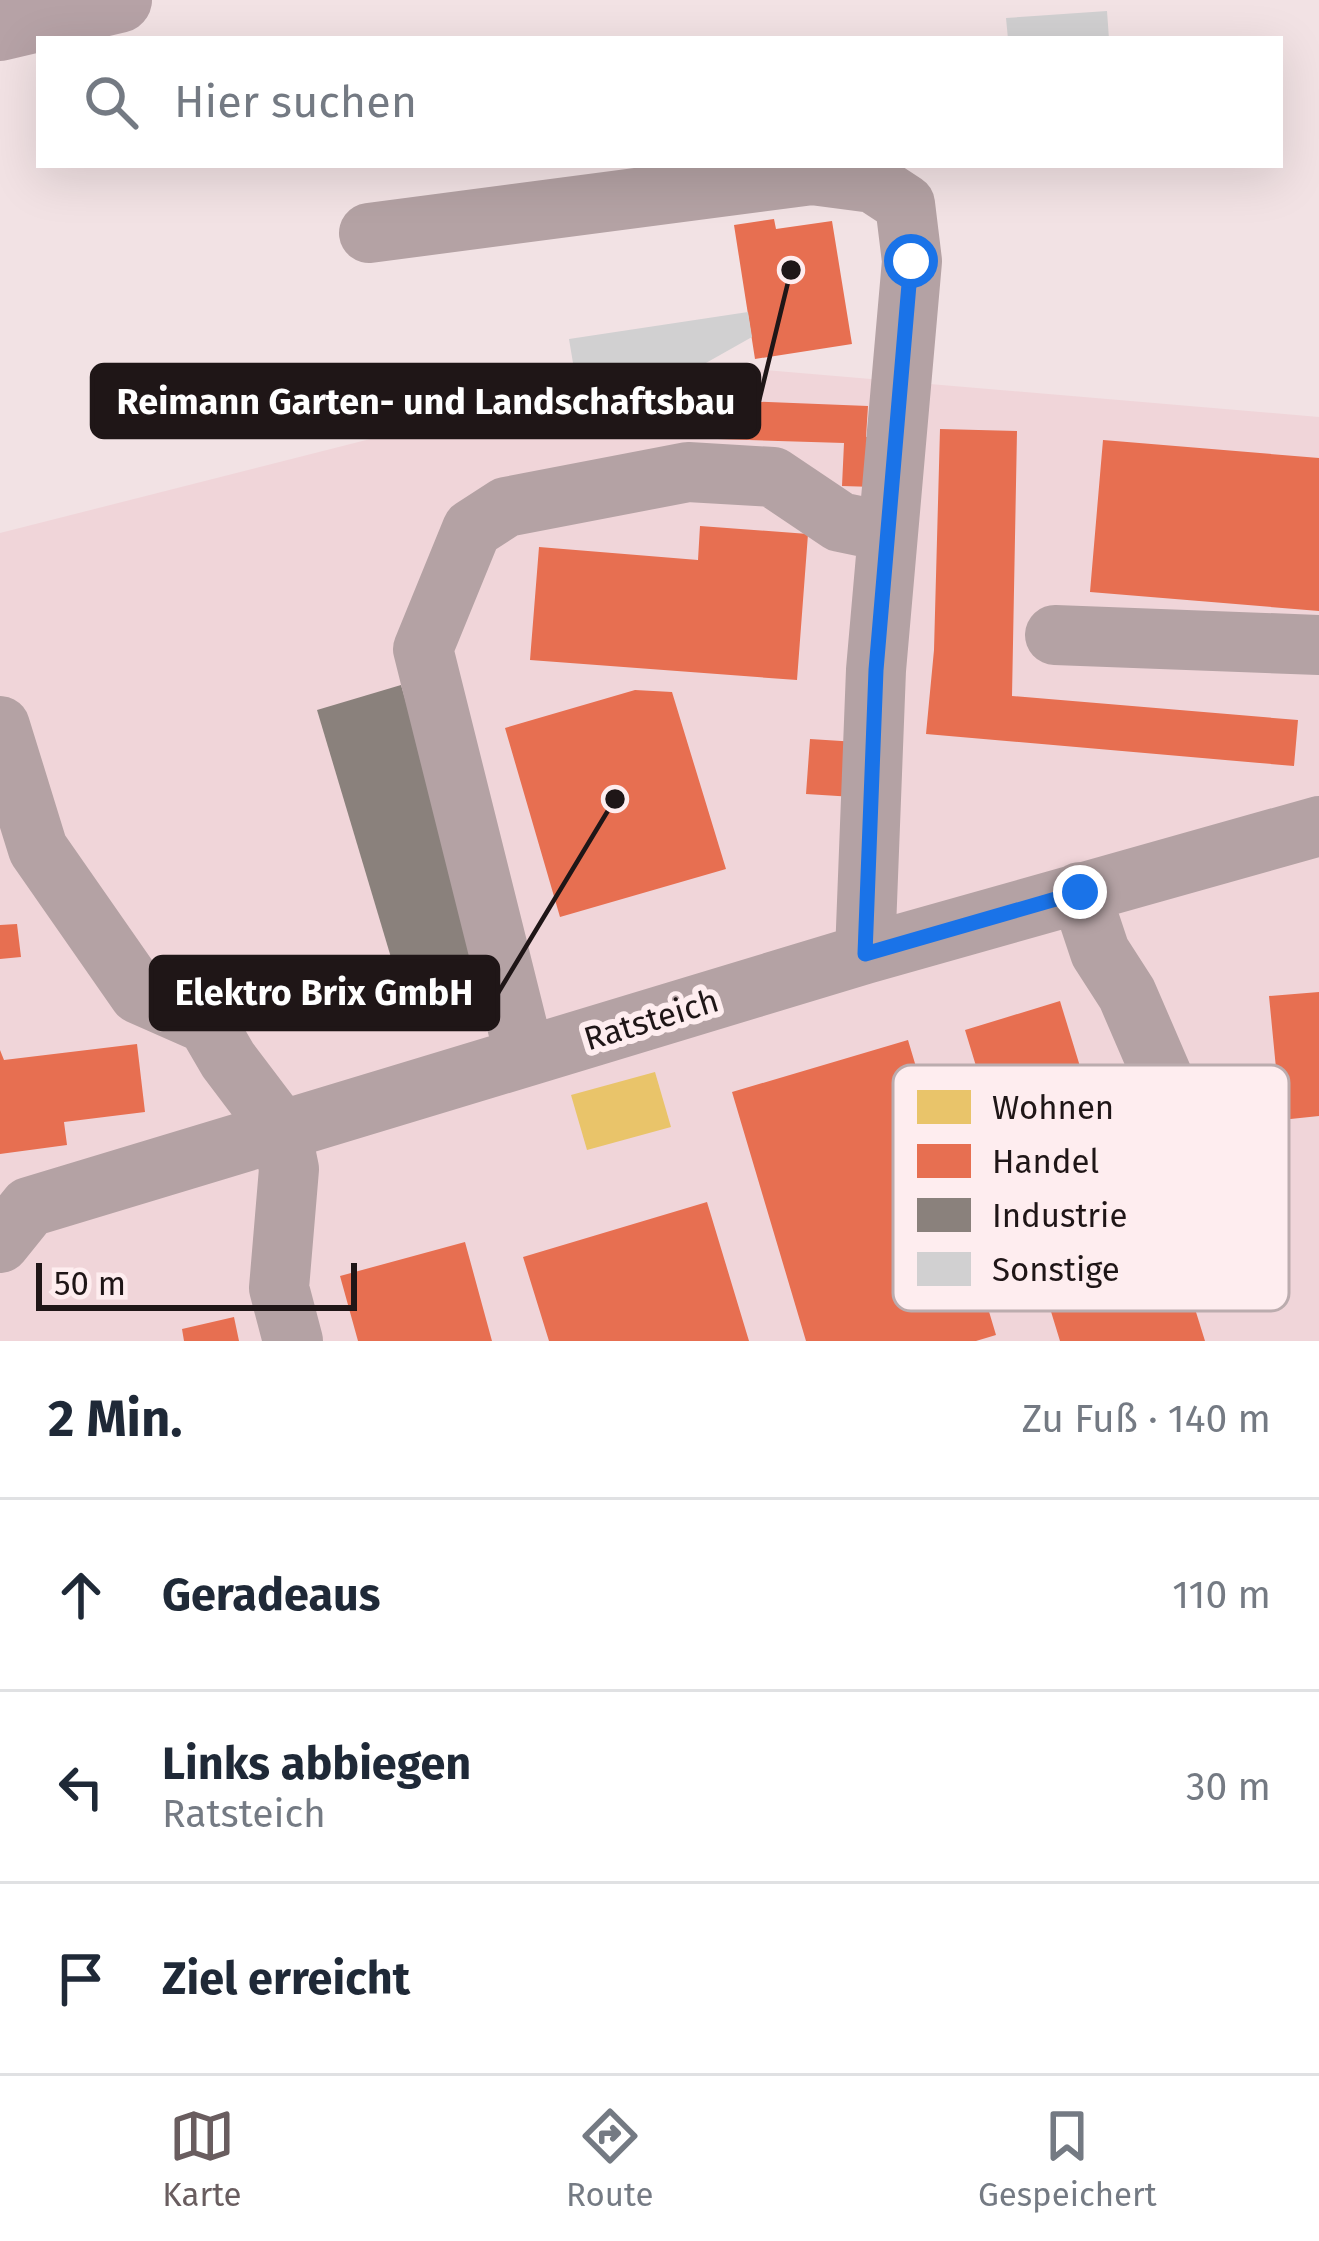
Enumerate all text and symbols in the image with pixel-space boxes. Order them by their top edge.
search box [36,36,1283,168]
icon: search [78,69,144,135]
text: Hier suchen [174,75,417,129]
route start [884,234,938,288]
callout: Reimann Garten- und Landschaftsbau [92,365,759,437]
text: Reimann Garten- und Landschaftsbau [117,380,735,424]
route end [1053,865,1107,919]
callout: Elektro Brix GmbH [151,957,498,1029]
text: Elektro Brix GmbH [175,971,473,1015]
street label: Ratsteich [579,981,723,1059]
legend [893,1065,1289,1311]
text: Wohnen [992,1088,1114,1128]
text: Handel [992,1142,1099,1182]
text: Industrie [992,1196,1127,1236]
text: Sonstige [992,1250,1120,1290]
scale bar [36,1257,357,1310]
text: 50 m [54,1264,126,1304]
text: 2 Min. [48,1388,183,1450]
text: Zu Fuß · 140 m [1022,1396,1271,1442]
icon: ahead [48,1562,114,1628]
text: Geradeaus [162,1568,381,1622]
text: 110 m [1172,1572,1271,1618]
text: Links abbiegen [162,1737,471,1791]
icon: left [48,1754,114,1820]
text: 30 m [1186,1764,1271,1810]
text: Ratsteich [162,1791,326,1837]
icon: arrive [48,1946,114,2012]
text: Ziel erreicht [162,1952,410,2006]
tab: Karte [162,2103,242,2215]
tab: Route [566,2103,653,2215]
tab: Gespeichert [978,2103,1157,2215]

